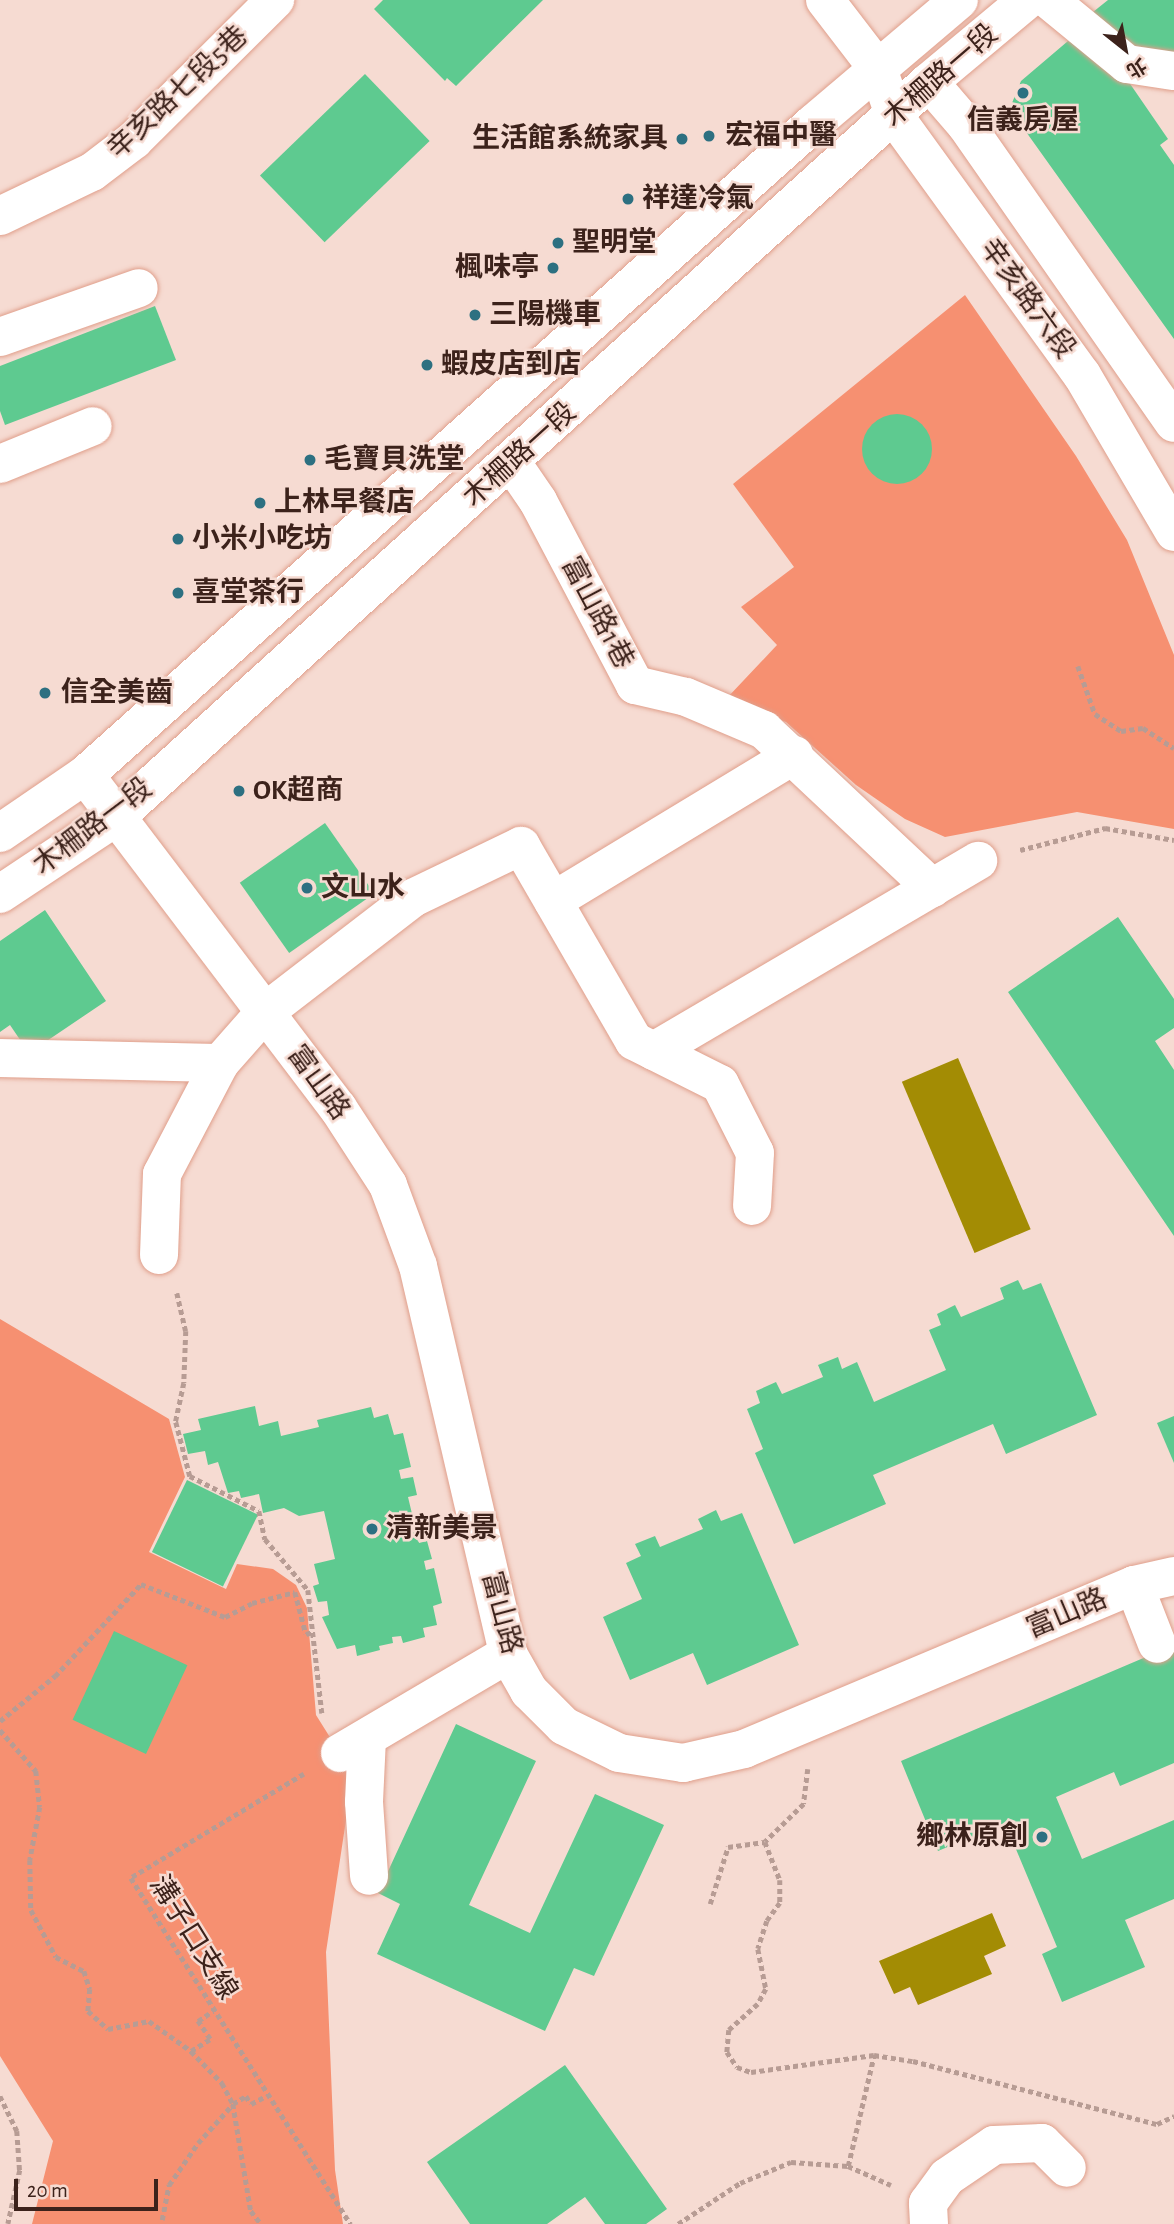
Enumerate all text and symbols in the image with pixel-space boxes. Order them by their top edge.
north arrow [1090,14,1160,84]
street label: 木柵路一段 [877,17,1005,135]
street label: 辛亥路七段5巷 [101,19,255,167]
text: 北 [1123,54,1149,80]
marker: 信義房屋 [1015,85,1031,101]
place label: 信義房屋 [967,104,1079,138]
place label: 宏福中醫 [725,119,837,153]
place label: 生活館系統家具 [472,122,668,156]
marker: 宏福中醫 [699,126,719,146]
marker: 生活館系統家具 [674,131,690,147]
place label: 祥達冷氣 [642,182,754,216]
marker: 祥達冷氣 [620,191,636,207]
place label: 聖明堂 [572,226,656,260]
street label: 辛亥路六段 [972,232,1082,366]
marker: 聖明堂 [550,235,566,251]
place label: 楓味亭 [455,251,539,285]
marker: 楓味亭 [545,260,561,276]
place label: 三陽機車 [489,298,601,332]
marker: 三陽機車 [467,307,483,323]
place label: 蝦皮店到店 [441,348,581,382]
marker: 蝦皮店到店 [419,357,435,373]
street label: 木柵路一段 [457,396,583,514]
place label: 毛寶貝洗堂 [324,443,464,477]
marker: 毛寶貝洗堂 [302,452,318,468]
place label: 上林早餐店 [274,486,414,520]
marker: 上林早餐店 [252,495,268,511]
place label: 小米小吃坊 [192,522,332,556]
marker: 小米小吃坊 [170,531,186,547]
street label: 富山路1巷 [554,551,640,675]
place label: 喜堂茶行 [192,576,304,610]
marker: 喜堂茶行 [170,585,186,601]
place label: 信全美齒 [61,676,173,710]
marker: 信全美齒 [35,683,55,703]
street label: 木柵路一段 [27,771,159,883]
place label: OK超商 [253,774,343,808]
marker: OK超商 [231,783,247,799]
place label: 文山水 [321,871,405,905]
marker: 文山水 [299,880,315,896]
street label: 富山路 [280,1039,356,1127]
place label: 清新美景 [386,1512,498,1546]
marker: 清新美景 [364,1521,380,1537]
street label: 富山路 [474,1568,528,1658]
street label: 富山路 [1022,1582,1112,1646]
place label: 鄉林原創 [916,1820,1028,1854]
marker: 鄉林原創 [1034,1829,1050,1845]
street label: 溝子口支線 [142,1870,244,2006]
scale bar [18,2164,161,2208]
text: 20 m [27,2180,68,2201]

